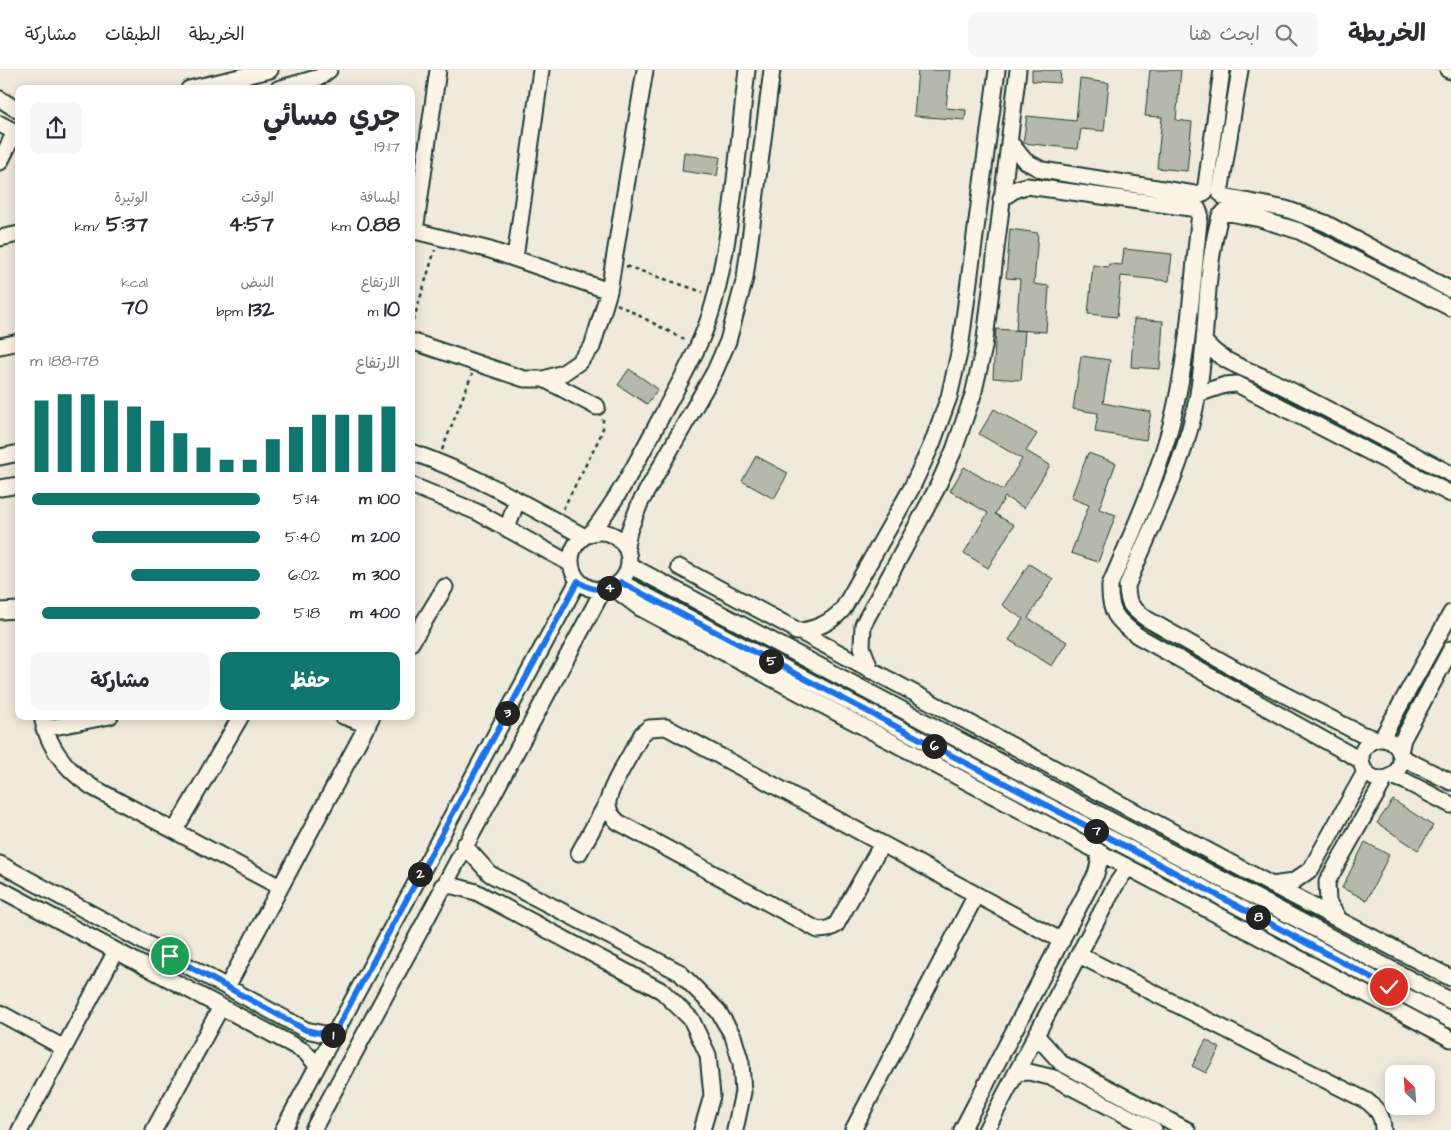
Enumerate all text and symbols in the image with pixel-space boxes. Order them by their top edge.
search box [968,12,1318,57]
text: الخريطة [1348,17,1426,51]
text: ابحث هنا [1189,21,1260,48]
icon: search [1272,21,1300,49]
text: مشاركة [25,22,77,47]
text: الطبقات [105,22,161,47]
text: الخريطة [189,22,245,47]
text: جري مسائي [263,97,400,136]
button: share [30,102,82,154]
text: 19:17 [374,136,400,158]
text: الوتيرة [114,188,148,208]
text: الوقت [241,188,274,208]
text: المسافة [360,188,400,208]
text: 5:37 [106,210,148,239]
text: 4:57 [228,210,274,239]
text: 0.88 [357,210,400,239]
text: /km [75,217,106,237]
text: km [331,217,357,237]
text: kcal [121,273,148,293]
text: النبض [241,273,274,293]
text: الارتفاع [361,273,400,293]
text: 70 [122,293,148,322]
text: 132 [249,295,274,324]
text: 10 [384,295,400,324]
text: bpm [216,302,249,322]
text: m [368,302,384,322]
text: 178–188 m [30,350,99,372]
text: الارتفاع [355,352,400,374]
text: 5:14 [293,488,320,510]
text: 100 m [359,488,400,510]
text: 5:40 [285,526,320,548]
text: 200 m [352,526,400,548]
text: 6:02 [288,564,320,586]
text: 300 m [353,564,400,586]
pin: 4 [596,576,622,600]
text: 4 [605,578,614,598]
text: 5:18 [294,602,320,624]
text: 400 m [350,602,400,624]
pin: 5 [758,648,784,674]
text: 5 [767,651,776,671]
button: مشاركة [30,652,210,710]
button: حفظ [220,652,400,710]
pin: 3 [494,700,520,726]
text: 3 [504,703,511,723]
pin: 6 [922,734,946,758]
text: 6 [930,736,939,756]
pin: 7 [1084,818,1108,844]
text: 7 [1092,821,1101,841]
pin: 2 [408,862,432,886]
text: 2 [416,864,425,884]
pin: 8 [1246,904,1270,930]
text: 8 [1254,907,1263,927]
pin [149,935,191,977]
icon: arrive [156,942,184,970]
pin [1368,966,1410,1008]
icon: check [1375,973,1403,1001]
pin: 1 [320,1022,346,1048]
text: 1 [333,1025,334,1045]
north arrow [1385,1065,1435,1115]
map controls [1385,1065,1435,1115]

